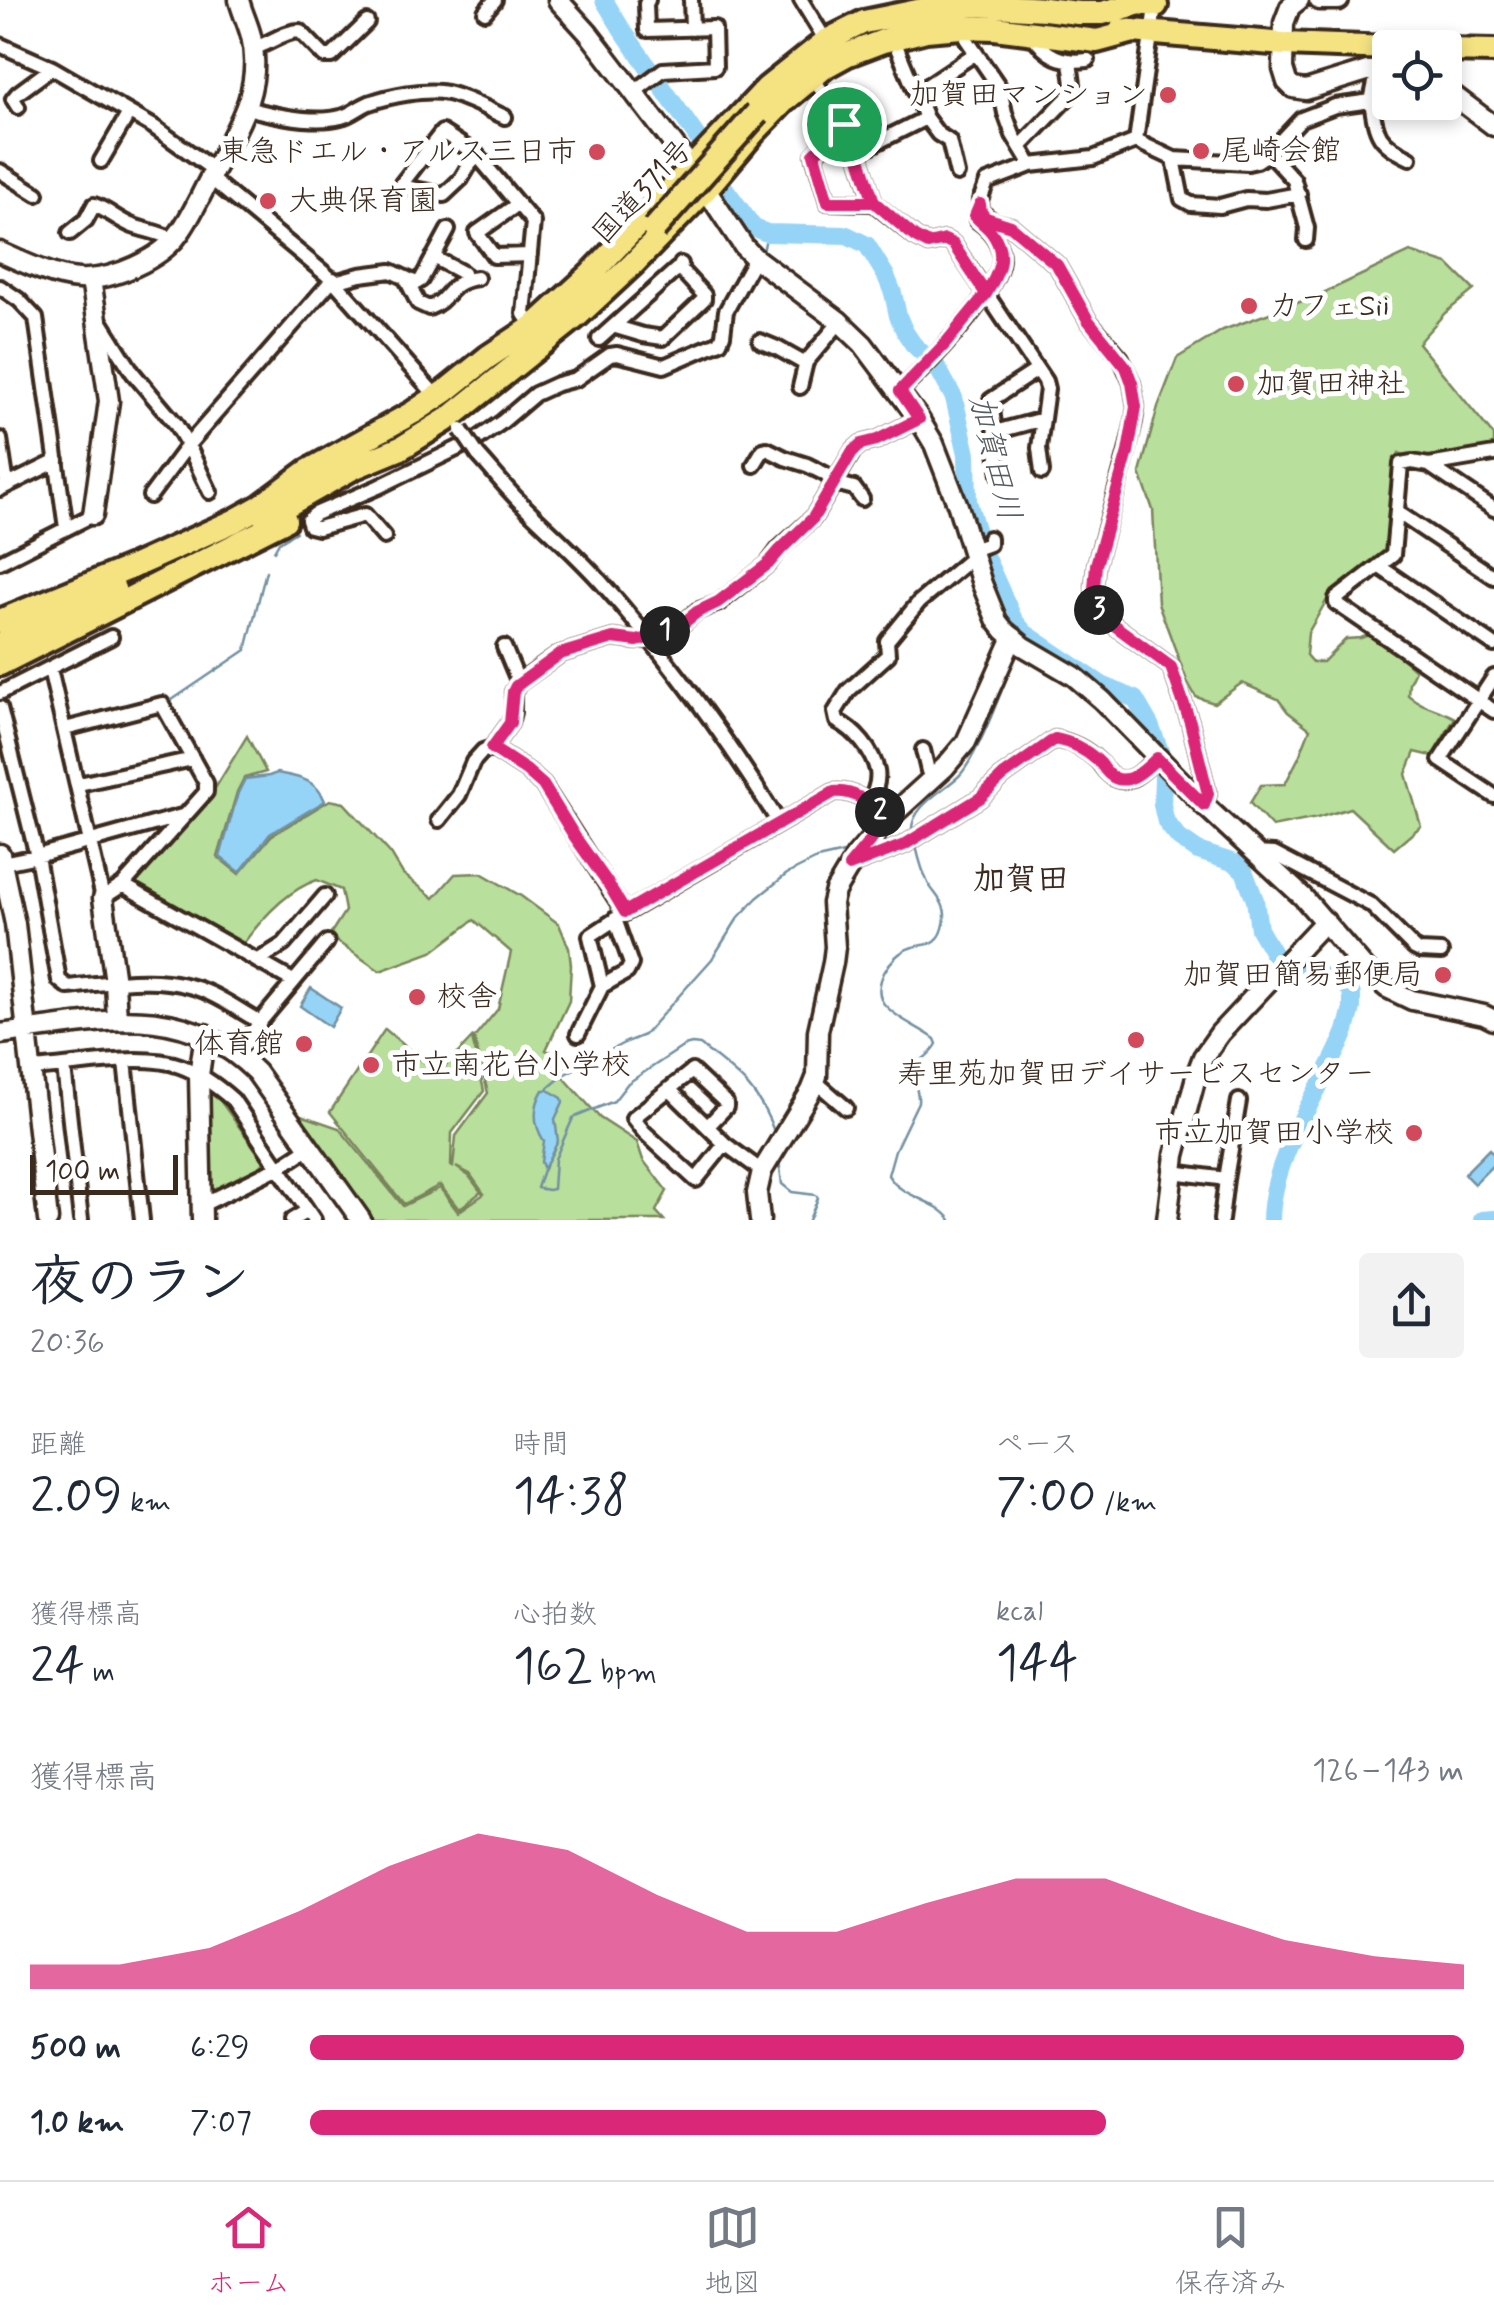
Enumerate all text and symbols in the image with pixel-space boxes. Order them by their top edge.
map controls [1372,30,1462,120]
button: locate [1372,30,1462,120]
place label: 加賀田マンション [909,76,1148,115]
pin [802,82,887,167]
marker: 加賀田マンション [1157,84,1179,106]
icon: arrive [817,97,872,152]
street label: 国道371号 [584,131,702,253]
place label: 尾崎会館 [1221,132,1341,171]
place label: 東急ドエル・アルス三日市 [219,133,577,172]
marker: 尾崎会館 [1190,140,1212,162]
marker: 東急ドエル・アルス三日市 [586,141,608,163]
place label: 大典保育園 [288,182,438,221]
marker: 大典保育園 [257,190,279,212]
place label: カフェSii [1269,287,1389,326]
marker: カフェSii [1238,295,1260,317]
place label: 加賀田神社 [1256,365,1406,404]
marker: 加賀田神社 [1225,373,1247,395]
water label: 加賀田川 [958,391,1030,525]
pin: 3 [1074,585,1124,635]
text: 3 [1093,591,1105,628]
pin: 1 [640,606,690,656]
text: 1 [659,612,671,649]
pin: 2 [855,787,905,837]
text: 2 [873,793,887,830]
district label: 加賀田 [973,859,1069,901]
place label: 加賀田簡易郵便局 [1183,956,1423,995]
marker: 加賀田簡易郵便局 [1432,964,1454,986]
place label: 校舎 [437,978,497,1017]
marker: 校舎 [406,986,428,1008]
place label: 体育館 [194,1025,284,1064]
marker: 寿里苑加賀田デイサービスセンター [1125,1029,1147,1051]
marker: 体育館 [293,1033,315,1055]
place label: 市立南花台小学校 [391,1046,631,1085]
marker: 市立南花台小学校 [360,1054,382,1076]
place label: 寿里苑加賀田デイサービスセンター [897,1055,1375,1094]
place label: 市立加賀田小学校 [1154,1114,1394,1153]
marker: 市立加賀田小学校 [1403,1122,1425,1144]
scale bar [30,1150,178,1194]
text: 100 m [45,1154,120,1191]
text: 夜のラン [30,1248,250,1320]
button: share [1359,1253,1464,1358]
text: 20:36 [30,1322,105,1364]
text: 距離 [30,1427,86,1464]
text: 時間 [513,1427,569,1464]
text: ペース [996,1427,1078,1464]
text: 2.09 [30,1464,123,1530]
text: 14:38 [513,1464,629,1530]
text: 7:00 [996,1464,1096,1530]
text: km [123,1485,171,1522]
text: /km [1096,1485,1157,1522]
text: kcal [996,1594,1043,1631]
text: 獲得標高 [30,1597,142,1634]
text: 心拍数 [513,1597,597,1634]
text: 144 [996,1631,1078,1697]
text: 24 [30,1634,85,1700]
text: 162 [513,1634,593,1700]
text: m [85,1655,115,1692]
text: bpm [593,1655,657,1692]
text: 126–143 m [1312,1750,1464,1792]
text: 獲得標高 [30,1757,158,1799]
text: 500 m [30,2027,121,2069]
text: 6:29 [190,2027,250,2069]
text: 1.0 km [30,2102,124,2144]
text: 7:07 [190,2102,252,2144]
tab: ホーム [207,2200,290,2303]
tab: 地図 [704,2200,760,2303]
tab: 保存済み [1175,2200,1287,2303]

